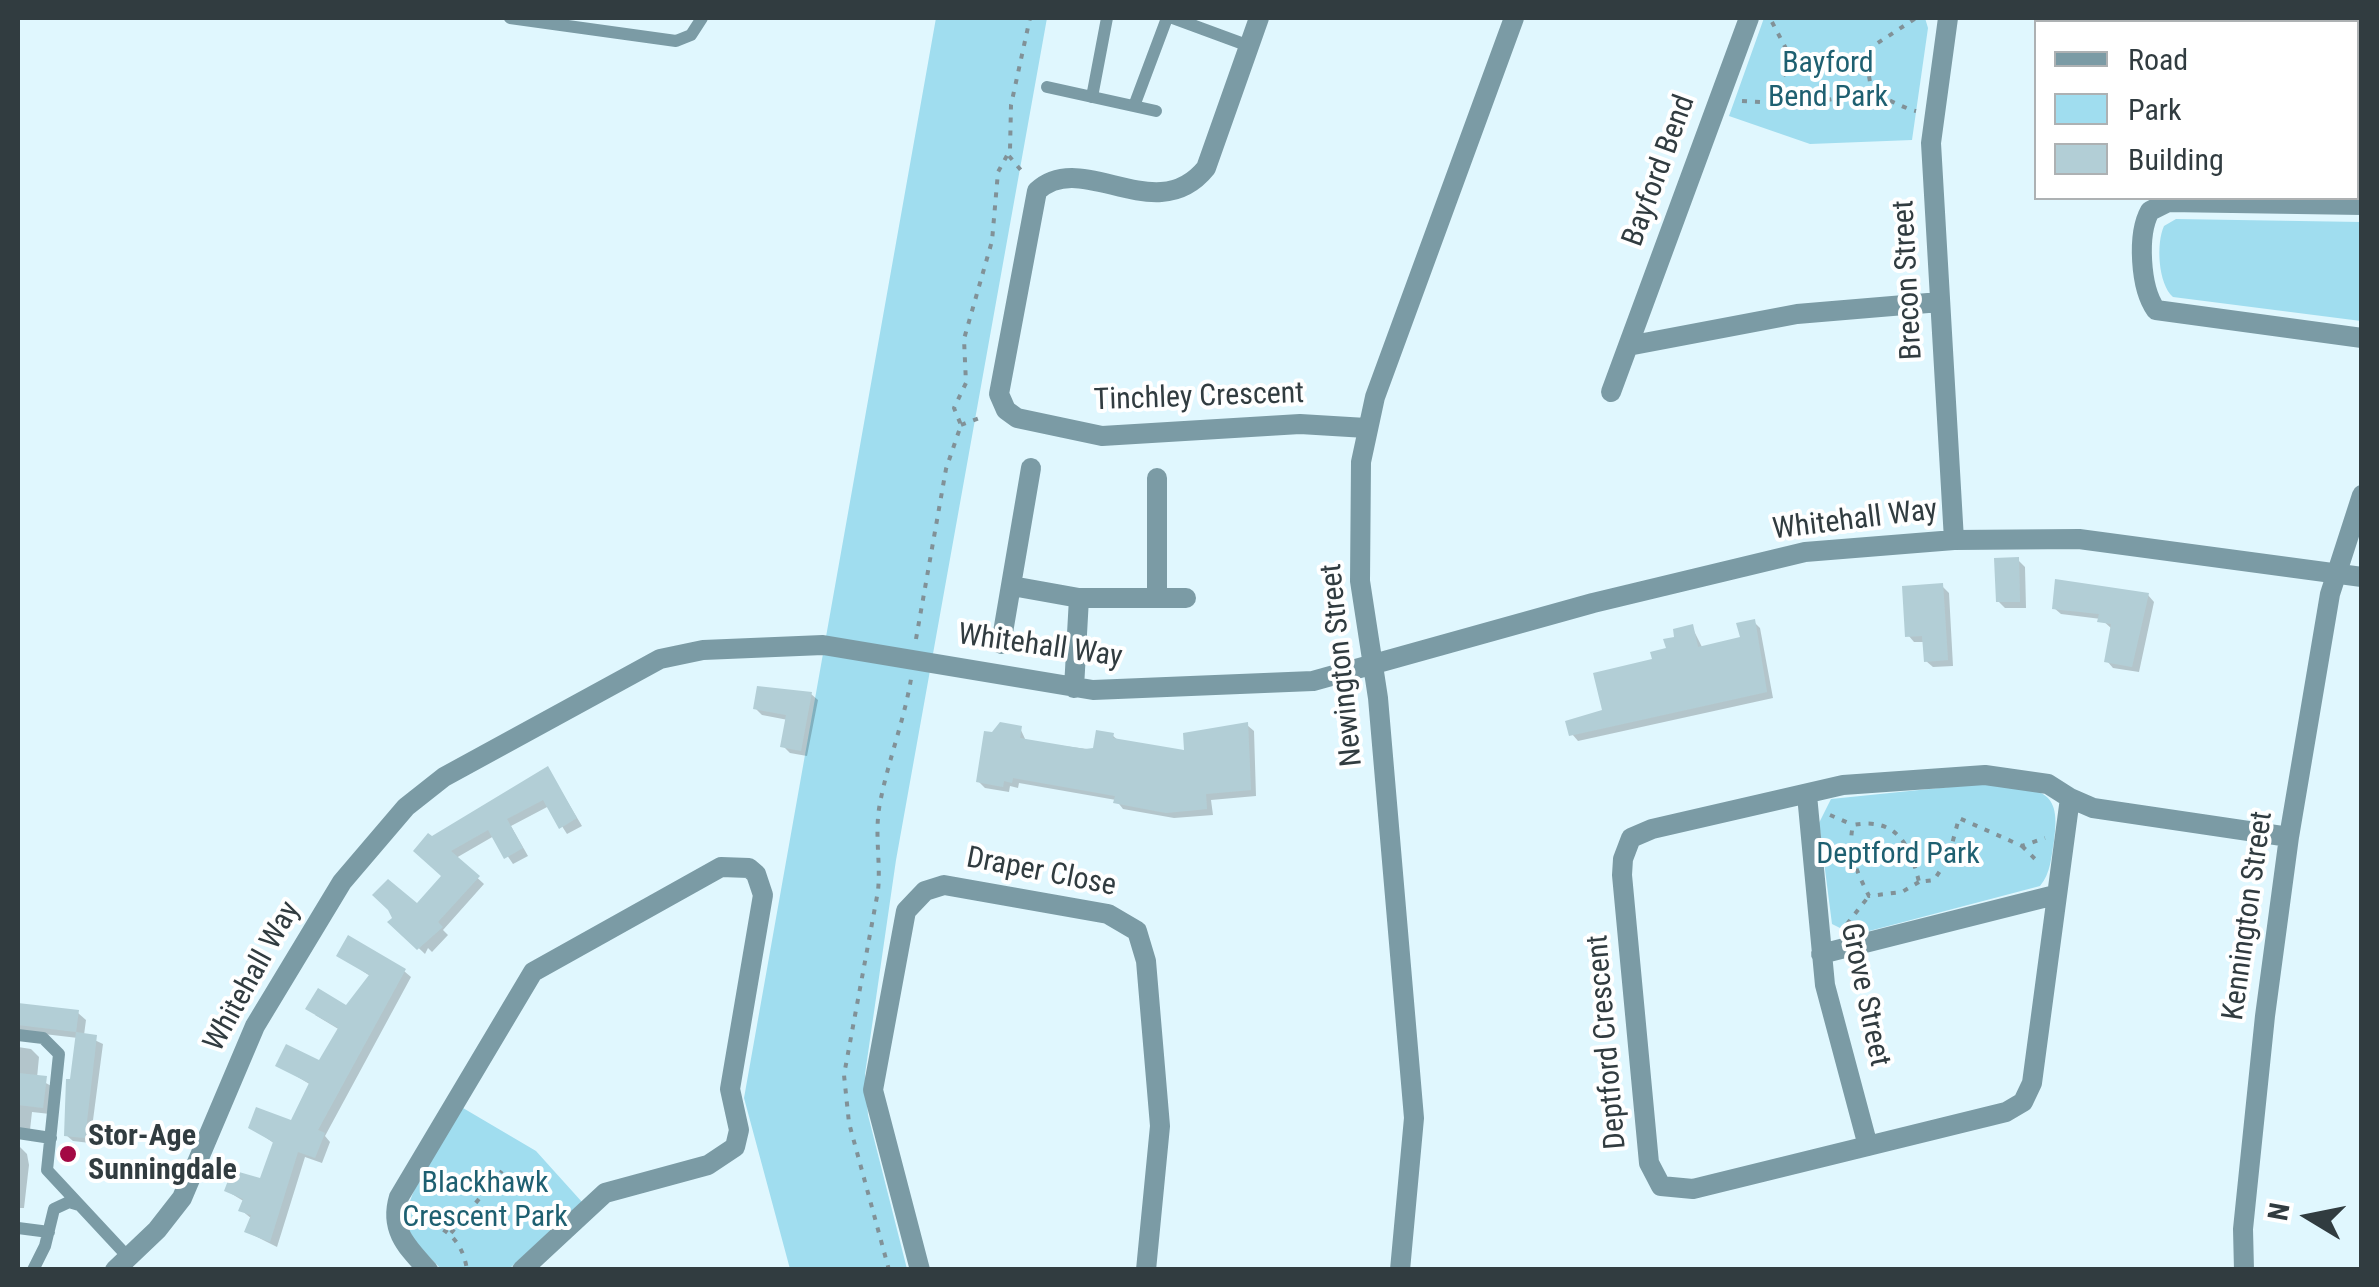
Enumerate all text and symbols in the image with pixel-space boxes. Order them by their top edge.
legend [2034,20,2359,200]
text: Road [2128,42,2188,77]
park label: Bayford Bend Park [1768,46,1888,116]
street label: Bayford Bend [1616,90,1704,252]
text: Park [2128,92,2182,127]
text: Building [2128,142,2224,177]
street label: Brecon Street [1887,199,1931,361]
street label: Tinchley Crescent [1093,376,1305,420]
street label: Whitehall Way [1771,493,1939,549]
street label: Newington Street [1314,562,1372,768]
street label: Whitehall Way [955,618,1125,676]
street label: Kennington Street [2217,809,2281,1023]
park label: Deptford Park [1816,837,1980,873]
street label: Draper Close [963,841,1119,905]
street label: Whitehall Way [197,896,309,1058]
street label: Grove Street [1831,920,1897,1070]
street label: Deptford Crescent [1581,933,1635,1151]
place label: Stor-Age Sunningdale [88,1119,237,1190]
marker: Stor-Age Sunningdale [57,1143,79,1165]
park label: Blackhawk Crescent Park [402,1166,568,1236]
north arrow [2259,1167,2359,1267]
text: N [2261,1200,2297,1223]

